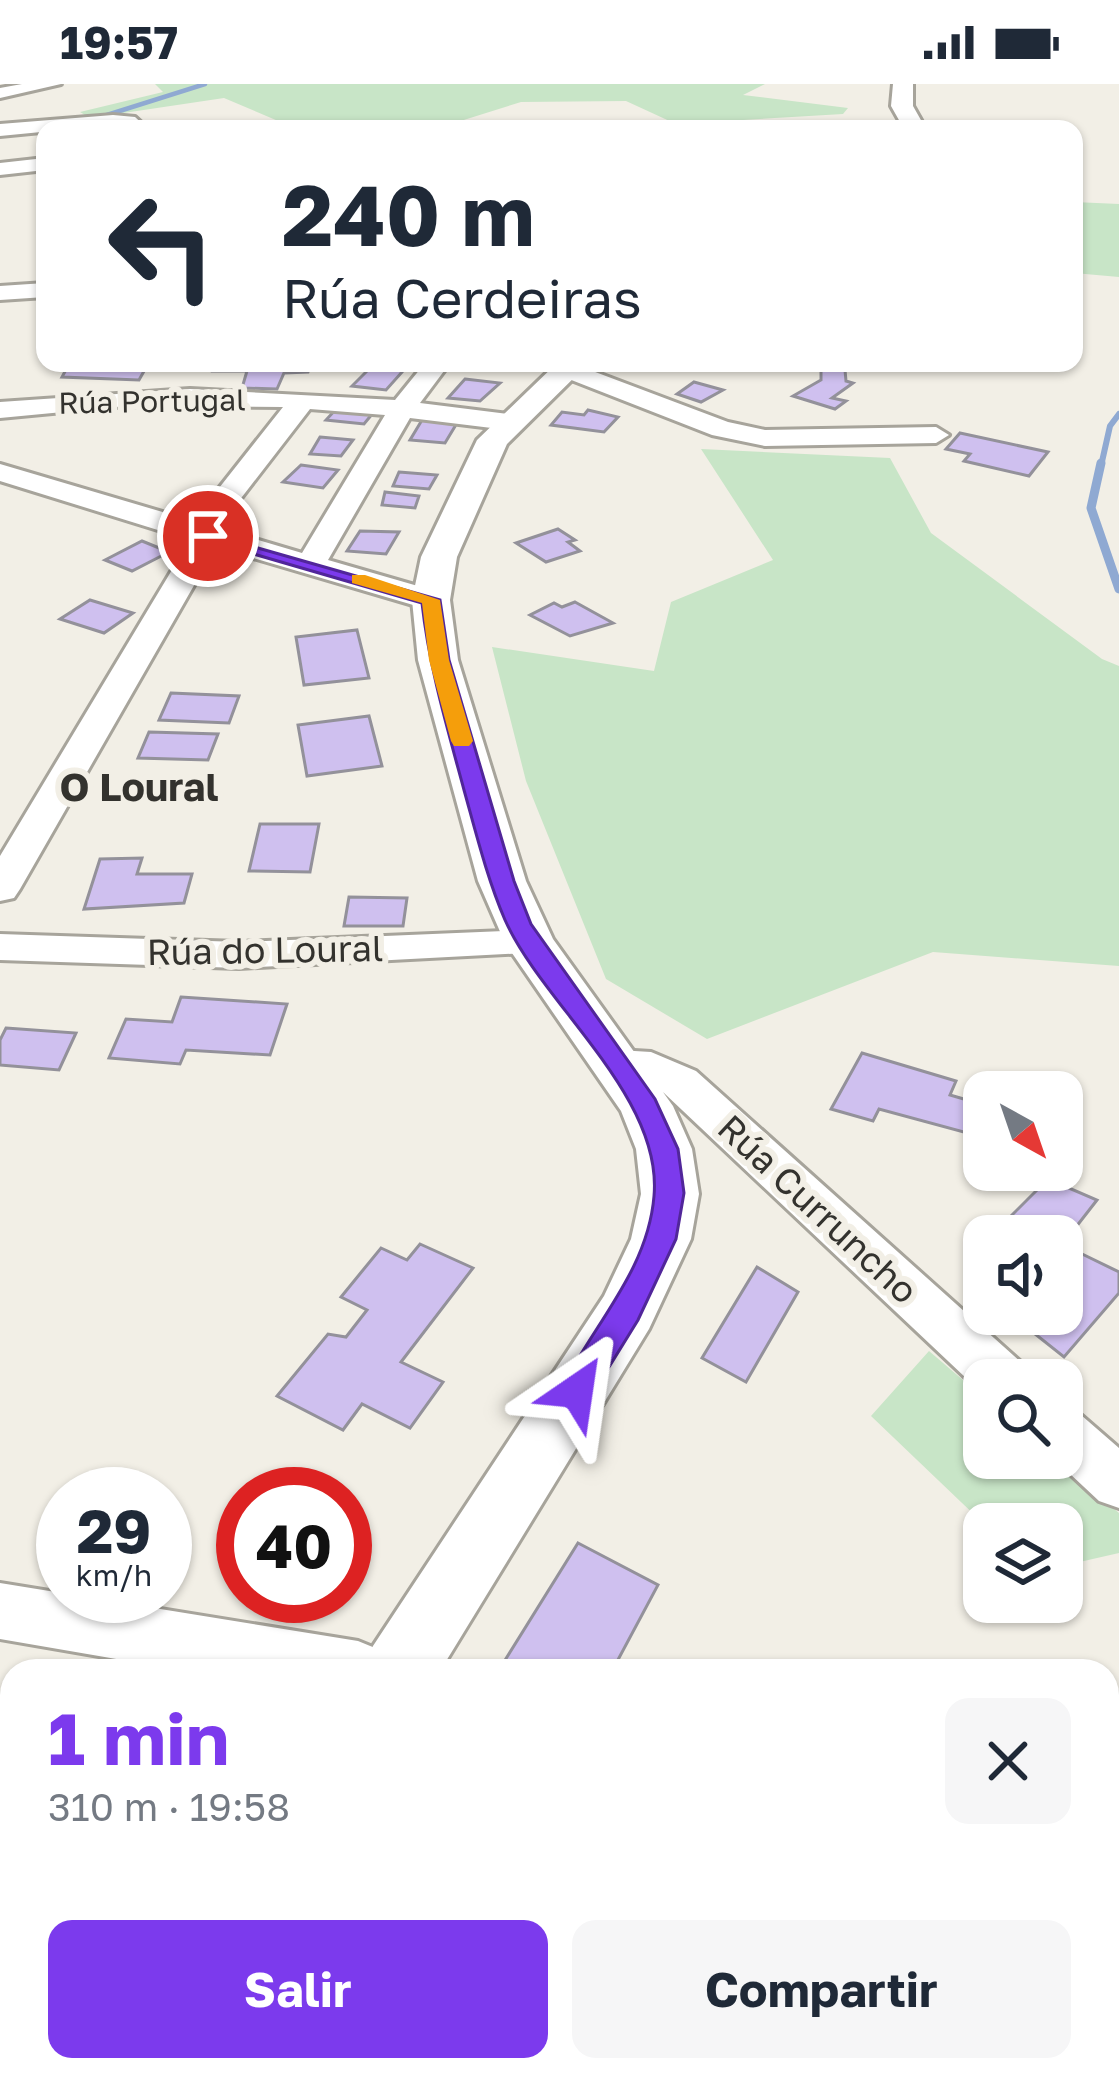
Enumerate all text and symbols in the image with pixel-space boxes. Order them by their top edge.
text: 19:57 [60,15,178,69]
text: 240 m [282,164,535,264]
icon: left [84,168,240,324]
text: Rúa Cerdeiras [282,265,642,330]
street label: Rúa Portugal [58,381,246,421]
pin [157,485,259,587]
icon: arrive [175,503,241,569]
district label: O Loural [60,763,218,810]
street label: Rúa do Loural [146,926,384,973]
north arrow [963,1071,1083,1191]
map controls [963,1071,1083,1623]
street label: Rúa Curruncho [710,1105,927,1312]
button: sound [963,1215,1083,1335]
position arrow [514,1328,640,1454]
button: search [963,1359,1083,1479]
speed limit sign: 40 [216,1467,372,1623]
text: 29 [77,1494,151,1566]
button: layers [963,1503,1083,1623]
text: km/h [76,1557,152,1593]
text: 1 min [48,1694,229,1781]
button: close [945,1698,1071,1824]
text: 310 m · 19:58 [48,1783,290,1830]
button: Salir [48,1920,548,2058]
button: Compartir [572,1920,1071,2058]

